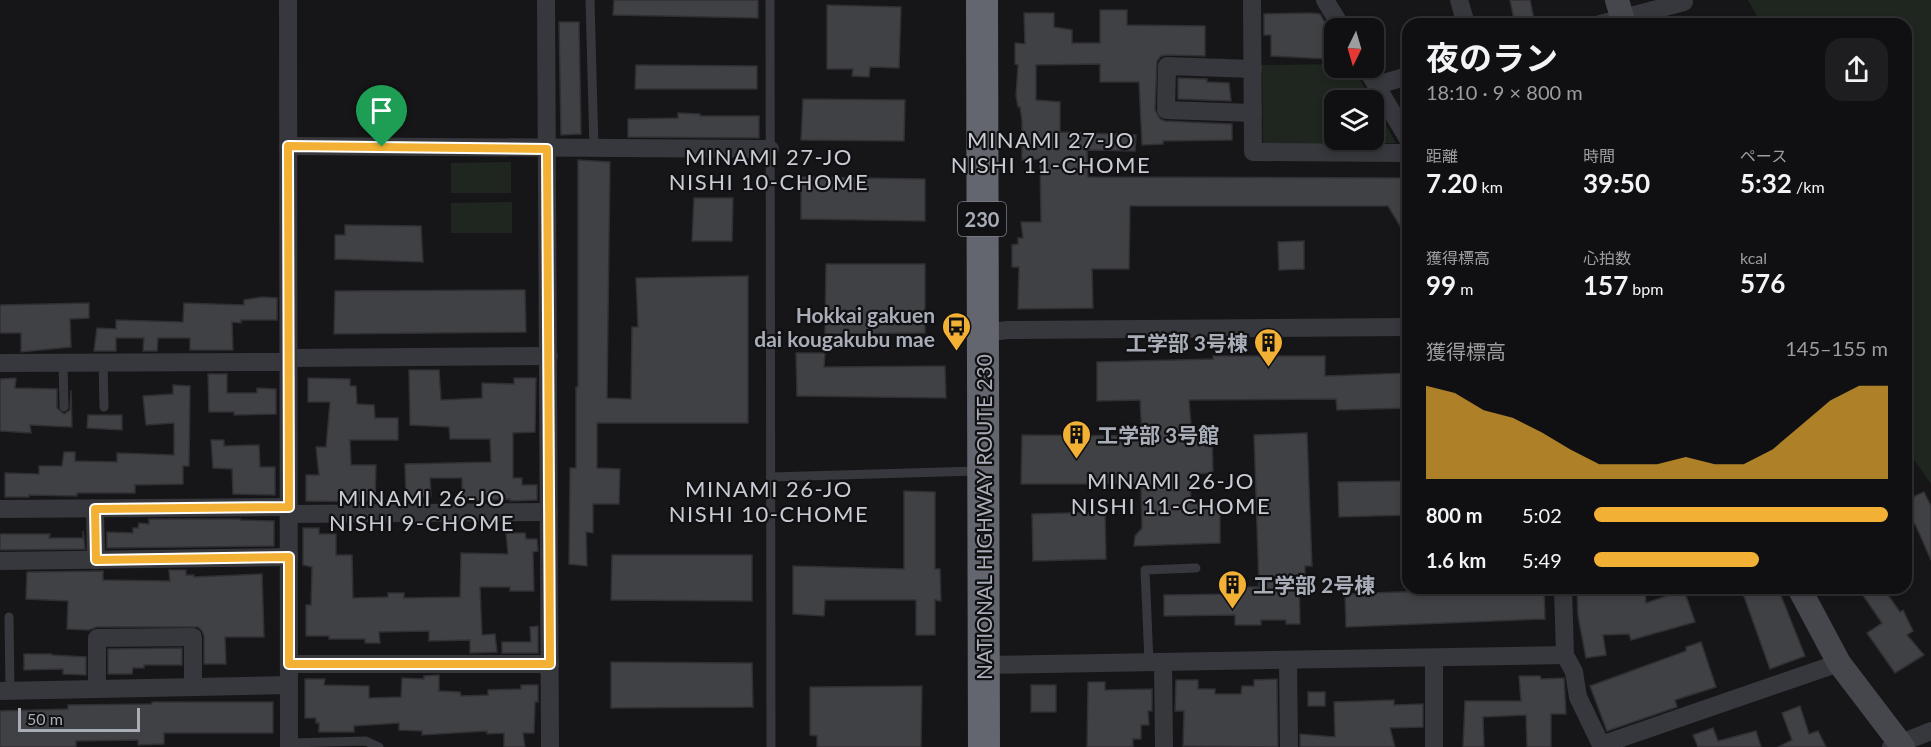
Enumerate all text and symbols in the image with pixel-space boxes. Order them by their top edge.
north arrow [1324,18,1384,78]
map controls [1324,18,1384,150]
text: 夜のラン [1426,37,1558,77]
button: share [1825,38,1888,101]
text: 18:10 · 9 × 800 m [1426,80,1583,104]
pin [356,85,407,147]
button: layers [1324,90,1384,150]
icon: arrive [365,94,398,127]
district label: MINAMI 27-JO NISHI 11-CHOME [951,126,1151,178]
district label: MINAMI 27-JO NISHI 10-CHOME [669,143,869,195]
text: 距離 [1426,146,1458,165]
text: 時間 [1583,146,1615,165]
text: ペース [1740,146,1787,165]
text: 7.20 [1426,167,1477,199]
text: 39:50 [1583,167,1650,199]
text: 5:32 [1740,167,1792,199]
text: km [1477,177,1503,196]
text: /km [1792,177,1825,196]
road number: 230 [958,202,1006,236]
text: 獲得標高 [1426,248,1490,267]
text: 心拍数 [1583,248,1631,267]
text: kcal [1740,248,1767,267]
text: 576 [1740,267,1785,299]
text: 99 [1426,269,1456,301]
text: 157 [1583,269,1628,301]
text: m [1456,279,1473,298]
text: bpm [1628,279,1663,298]
place label: Hokkai gakuen dai kougakubu mae [754,302,935,351]
bus stop icon: Hokkai gakuen dai kougakubu mae [940,310,972,352]
building icon: 工学部 3号棟 [1253,326,1285,368]
place label: 工学部 3号棟 [1126,330,1248,355]
text: 145–155 m [1785,336,1888,360]
text: 獲得標高 [1426,339,1506,363]
street label: NATIONAL HIGHWAY ROUTE 230 [971,354,996,680]
building icon: 工学部 3号館 [1060,418,1092,460]
place label: 工学部 3号館 [1097,422,1219,447]
district label: MINAMI 26-JO NISHI 11-CHOME [1071,467,1271,519]
district label: MINAMI 26-JO NISHI 10-CHOME [669,475,869,527]
district label: MINAMI 26-JO NISHI 9-CHOME [329,484,515,536]
text: 800 m [1426,503,1482,527]
text: 5:02 [1522,503,1562,527]
text: 1.6 km [1426,548,1486,572]
text: 5:49 [1522,548,1562,572]
building icon: 工学部 2号棟 [1216,568,1248,610]
place label: 工学部 2号棟 [1253,572,1375,597]
scale bar [18,705,140,732]
text: 50 m [27,709,63,728]

